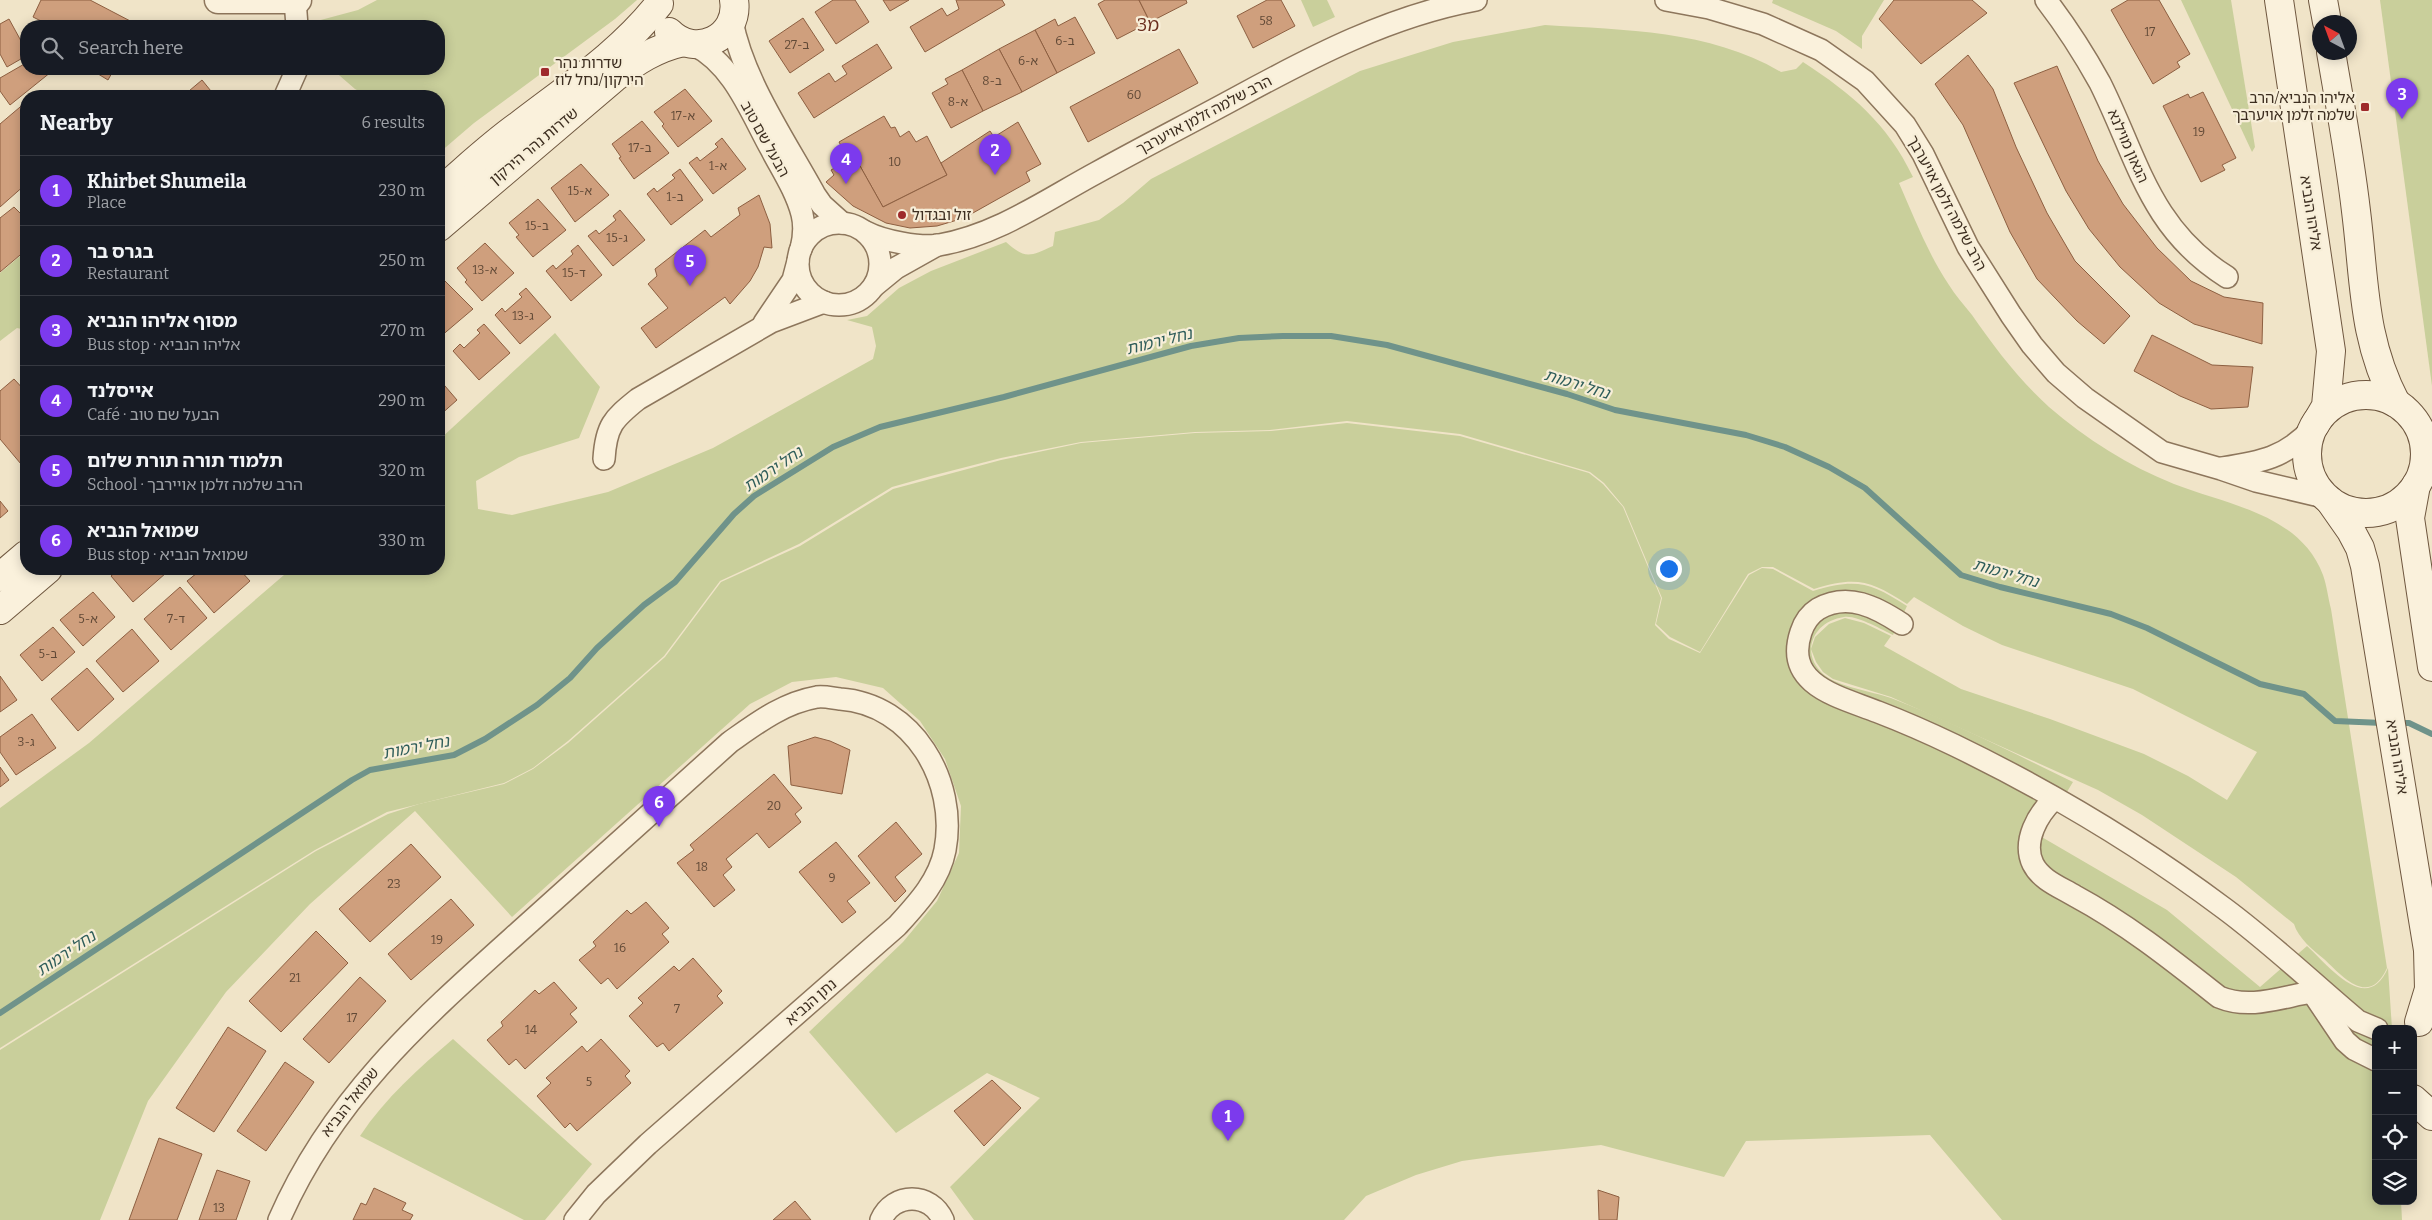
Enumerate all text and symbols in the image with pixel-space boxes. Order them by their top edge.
district label: מ3 [1137,14,1159,36]
house number: 58 [1259,14,1273,28]
north arrow [2312,15,2357,60]
search box [20,20,445,75]
house number: 17 [2145,25,2155,39]
icon: search [38,34,66,62]
house number: 6-ב [1055,34,1075,48]
text: Search here [78,36,183,59]
house number: 27-ב [785,38,810,52]
place label: שדרות נהר הירקון/נחל לוז [555,54,644,89]
house number: 6-א [1018,54,1038,68]
marker: שדרות נהר הירקון/נחל לוז [539,66,551,78]
street label: הרב שלמה זלמן אויערבך [1133,72,1275,158]
house number: 8-ב [982,74,1002,88]
pin: 3 [2386,78,2418,119]
house number: 60 [1127,88,1141,102]
place label: אליהו הנביא/הרב שלמה זלמן אויערבך [2232,89,2355,124]
house number: 8-א [948,95,969,109]
street label: הבעל שם טוב [737,98,793,180]
marker: אליהו הנביא/הרב שלמה זלמן אויערבך [2359,101,2371,113]
street label: שדרות נהר הירקון [486,104,582,188]
street label: הגאון מוילנא [2104,106,2152,186]
house number: 17-א [671,109,695,123]
text: Nearby [40,110,113,136]
text: 6 results [362,113,425,132]
house number: 19 [2193,125,2205,139]
street label: הרב שלמה זלמן אויערבך [1904,132,1990,274]
pin: 2 [979,134,1011,175]
house number: 17-ב [628,141,652,155]
pin: 4 [830,143,862,184]
house number: 10 [889,155,901,169]
house number: 1-א [709,159,727,173]
text: Khirbet Shumeila [87,170,246,193]
street label: אליהו הנביא [2296,174,2326,252]
text: 1 [53,181,59,200]
text: 230 m [378,181,425,200]
house number: 15-א [568,184,593,198]
house number: 1-ב [666,190,684,204]
text: Place [87,193,126,212]
place label: זול ובגדול [912,206,971,224]
marker: זול ובגדול [896,209,908,221]
house number: 15-ב [525,219,549,233]
house number: 15-ג [606,231,628,245]
text: בגרס בר [87,240,154,263]
pin: 5 [674,245,706,286]
text: 2 [51,251,61,270]
text: 250 m [379,251,425,270]
house number: 13-א [473,263,498,277]
text: Restaurant [87,264,169,283]
house number: 15-ד [562,266,586,280]
text: מסוף אליהו הנביא [87,309,237,332]
house number: 13-ג [512,309,534,323]
text: 3 [51,321,61,340]
text: 270 m [380,321,425,340]
water label: נחל ירמות [1124,323,1195,358]
text: Bus stop · אליהו הנביא [87,335,240,354]
water label: נחל ירמות [1542,365,1613,403]
text: אייסלנד [87,379,154,402]
text: 4 [51,391,61,410]
text: 290 m [378,391,425,410]
text: Café · הבעל שם טוב [87,405,220,424]
water label: נחל ירמות [740,442,807,496]
text: תלמוד תורה תורת שלום [87,449,283,472]
text: 5 [52,461,60,480]
text: 320 m [378,461,425,480]
text: School · הרב שלמה זלמן אויירבך [87,475,303,494]
text: שמואל הנביא [87,519,199,542]
text: 6 [51,531,61,550]
text: 330 m [378,531,425,550]
text: Bus stop · שמואל הנביא [87,545,248,564]
water label: נחל ירמות [1971,555,2042,592]
your location [1656,556,1682,582]
house number: 5-א [78,612,98,626]
house number: 7-ד [167,612,186,626]
house number: 5-ב [39,647,58,661]
street label: אליהו הנביא [2382,718,2412,796]
water label: נחל ירמות [381,731,452,763]
house number: 3-ג [18,735,35,749]
pin: 6 [643,786,675,827]
house number: 20 [767,799,781,813]
house number: 18 [696,860,708,874]
house number: 9 [828,871,836,885]
house number: 23 [387,877,401,891]
water label: נחל ירמות [33,926,100,980]
house number: 19 [431,933,443,947]
house number: 16 [614,941,626,955]
house number: 21 [289,971,301,985]
street label: נתן הנביא [782,975,840,1029]
house number: 7 [674,1002,680,1016]
house number: 17 [347,1011,357,1025]
house number: 14 [525,1023,537,1037]
map controls [2372,1025,2417,1205]
button: + [2372,1025,2417,1070]
street label: שמואל הנביא [317,1064,383,1140]
button: − [2372,1070,2417,1115]
house number: 5 [586,1075,592,1089]
pin: 1 [1212,1100,1244,1141]
button: locate [2372,1115,2417,1160]
button: layers [2372,1160,2417,1205]
house number: 13 [213,1201,225,1215]

